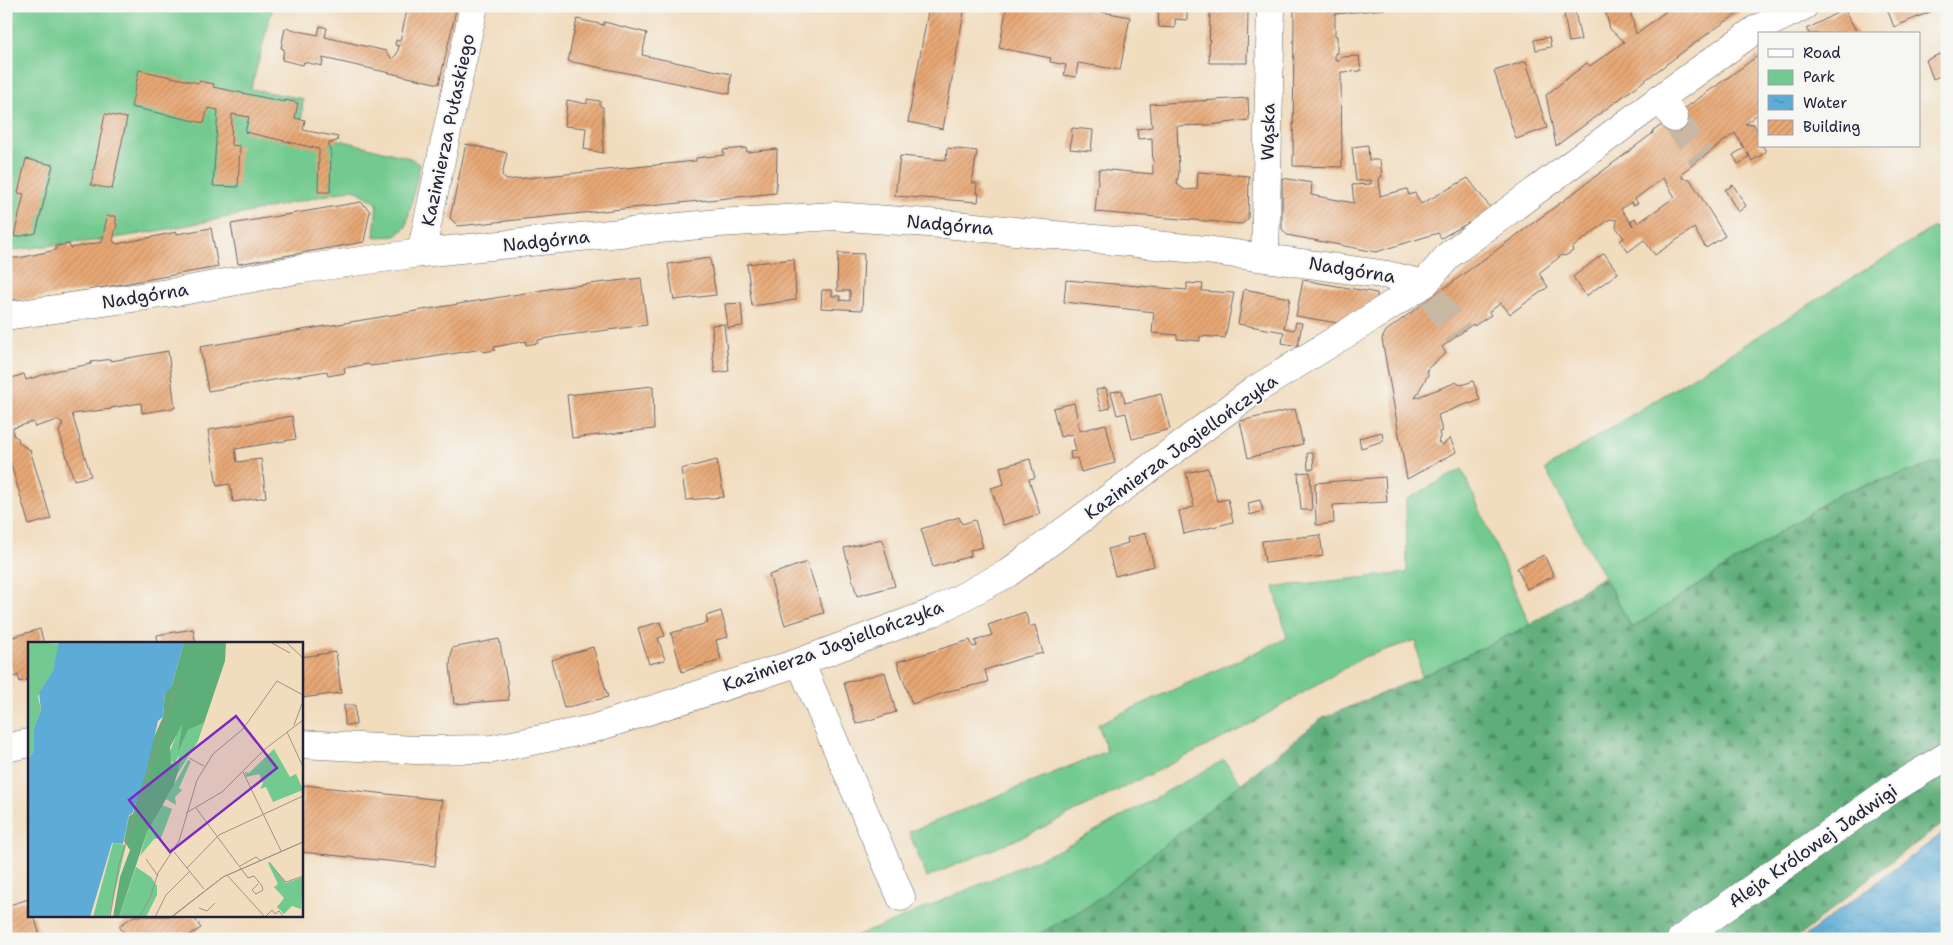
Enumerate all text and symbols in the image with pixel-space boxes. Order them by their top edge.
street label: Kazimierza Pułaskiego [416,32,480,228]
legend [1758,32,1920,148]
text: Road [1803,43,1841,63]
text: Park [1803,67,1835,87]
text: Water [1803,93,1847,113]
street label: Wąska [1256,103,1280,161]
text: Building [1803,117,1860,137]
street label: Nadgórna [905,209,995,241]
street label: Nadgórna [501,224,591,258]
street label: Nadgórna [1307,251,1397,289]
street label: Nadgórna [100,277,190,315]
street label: Kazimierza Jagiellończyka [1080,369,1282,525]
street label: Kazimierza Jagiellończyka [719,595,947,697]
inset map [28,642,302,918]
street label: Aleja Królowej Jadwigi [1724,778,1902,914]

